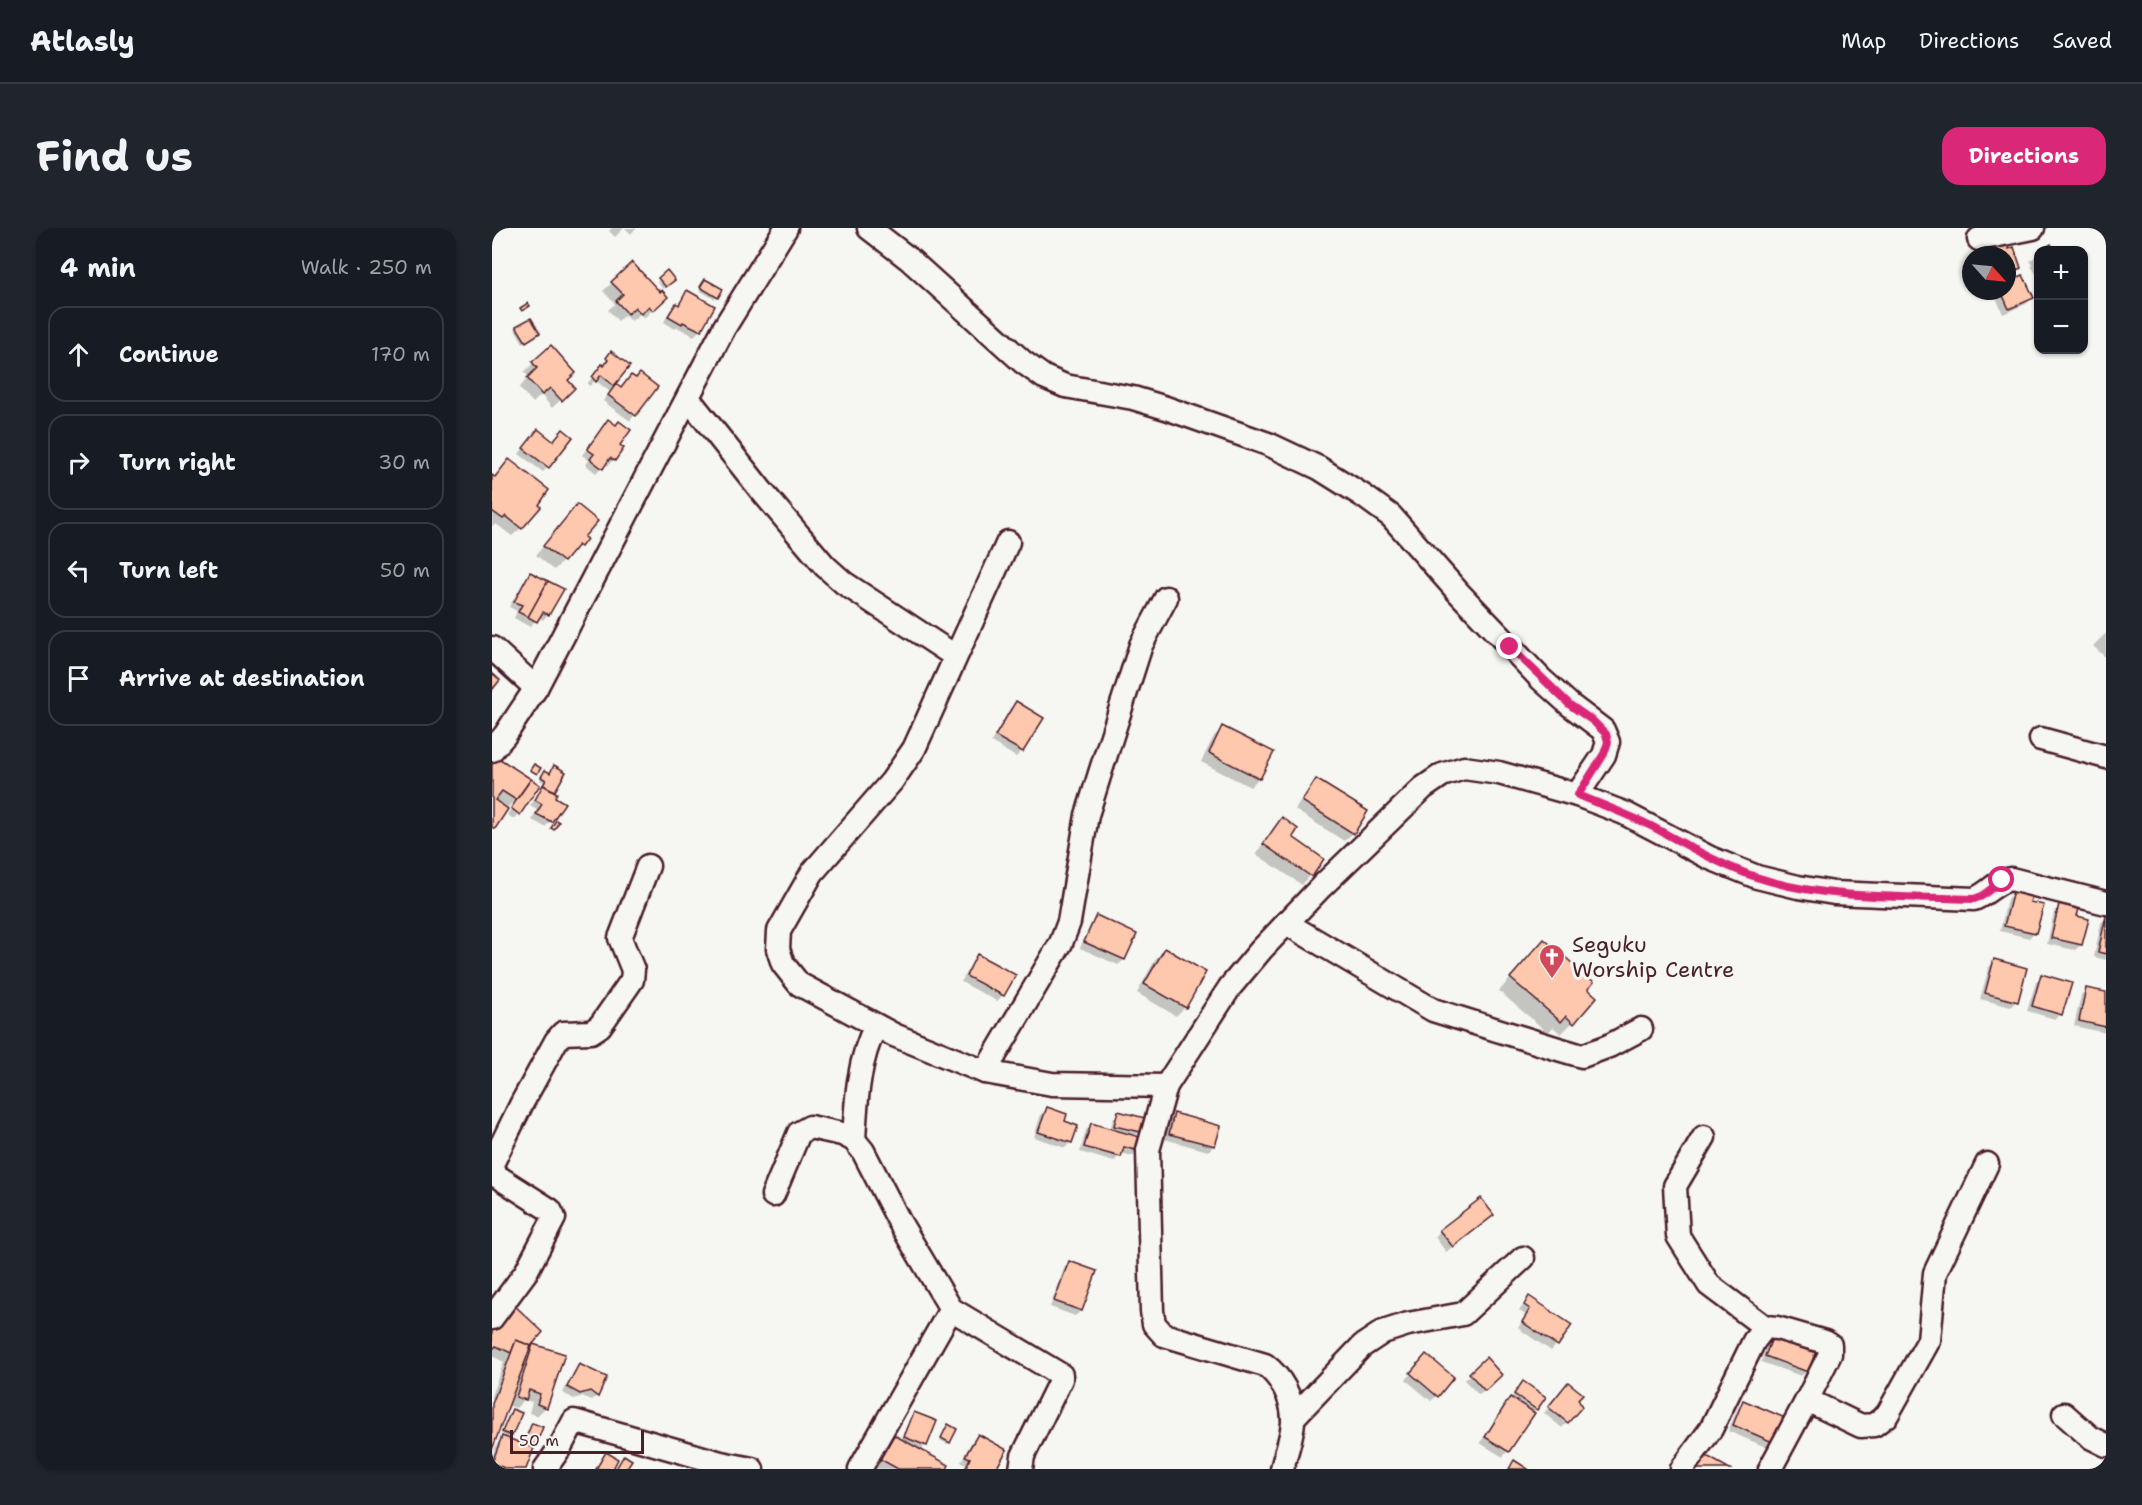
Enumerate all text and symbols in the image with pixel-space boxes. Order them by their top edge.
text: Atlasly [30,22,135,60]
text: Map [1841,27,1886,55]
text: Directions [1919,27,2019,55]
text: Saved [2052,27,2112,55]
button: Directions [1942,127,2106,185]
text: Find us [36,128,193,184]
north arrow [1962,246,2016,300]
map controls [2034,246,2088,354]
button: + [2034,246,2088,300]
text: 4 min [60,250,136,285]
text: Walk · 250 m [301,254,432,280]
button: − [2034,300,2088,354]
icon: ahead [62,338,95,371]
text: Continue [119,340,219,369]
text: 170 m [371,341,430,367]
icon: right [62,446,95,479]
text: Turn right [119,448,236,477]
text: 30 m [378,449,430,475]
icon: left [62,554,95,587]
text: Turn left [119,556,218,585]
text: 50 m [380,557,430,583]
route end [1496,633,1522,659]
icon: arrive [62,662,95,695]
text: Arrive at destination [119,664,365,693]
route start [1988,866,2014,892]
place label: Seguku Worship Centre [1572,930,1734,984]
church icon: Seguku Worship Centre [1537,942,1567,980]
scale bar [510,1427,644,1454]
text: 50 m [519,1430,559,1451]

